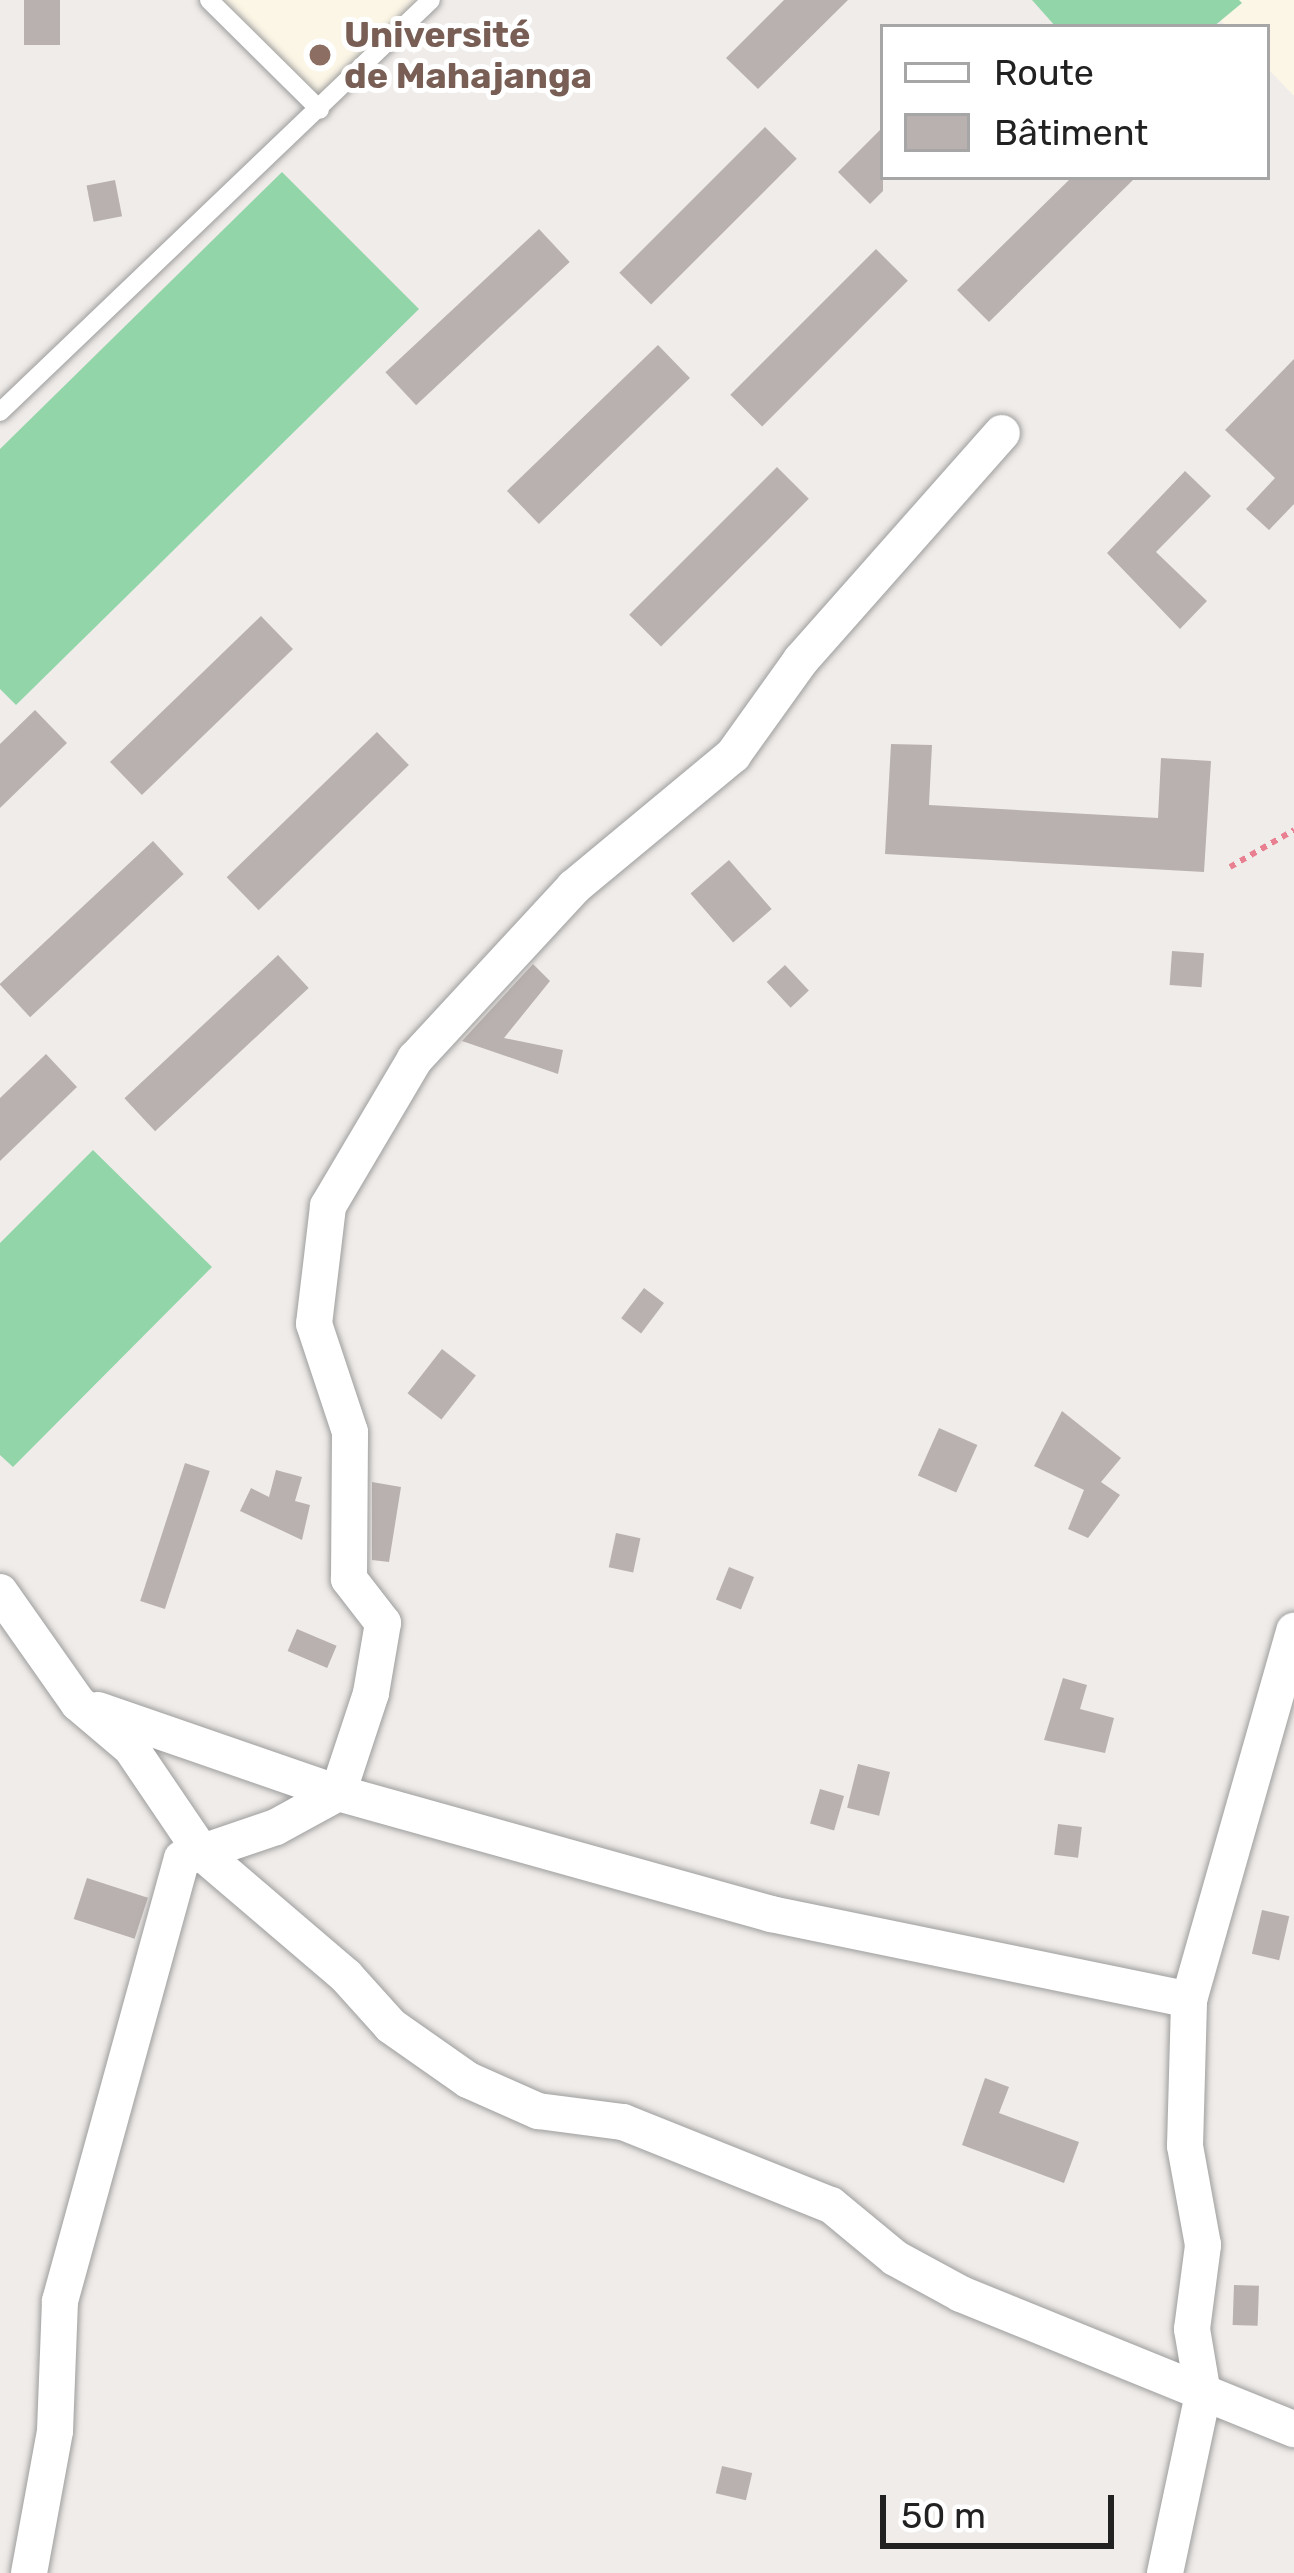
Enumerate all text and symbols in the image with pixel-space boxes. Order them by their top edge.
place label: Université de Mahajanga [344,12,592,97]
legend [880,24,1270,180]
marker: Université de Mahajanga [307,42,333,68]
text: Route [994,51,1094,94]
text: Bâtiment [994,111,1148,154]
scale bar [886,2471,1120,2545]
text: 50 m [901,2494,986,2537]

